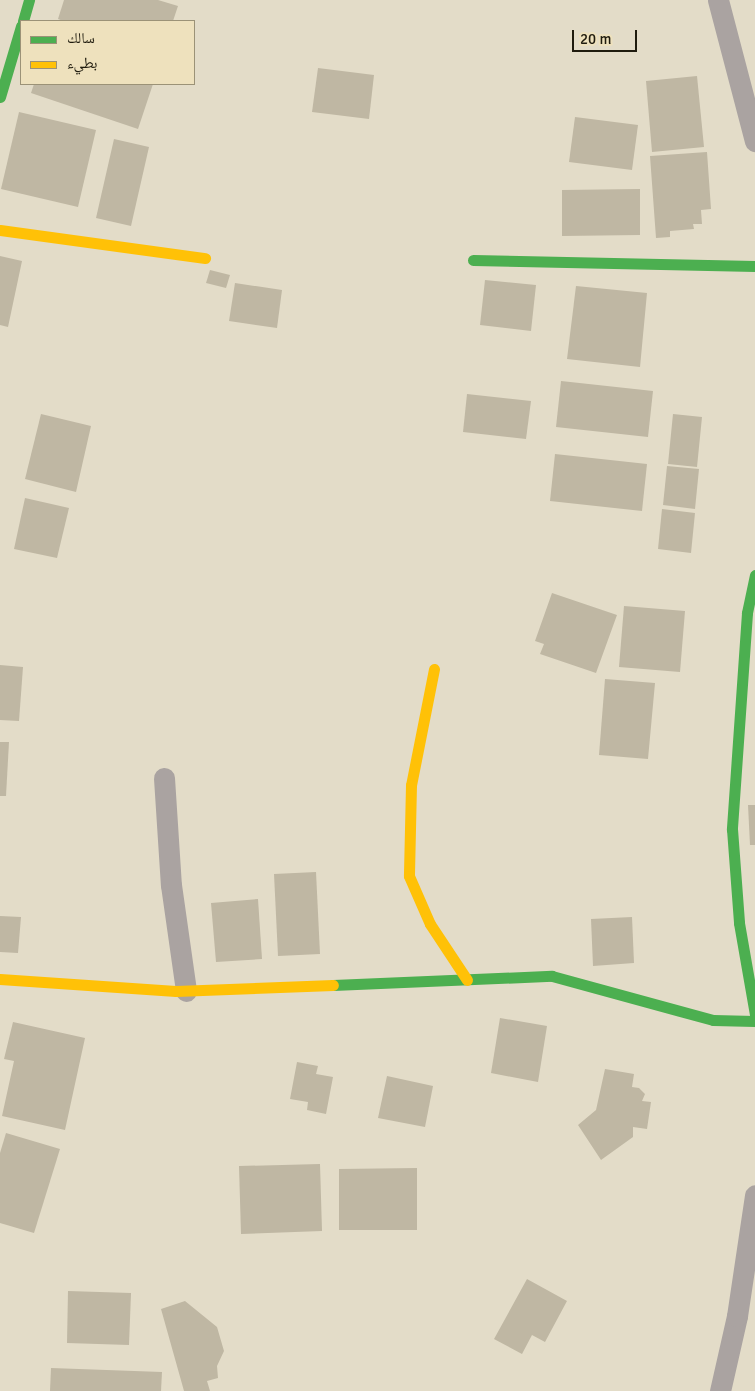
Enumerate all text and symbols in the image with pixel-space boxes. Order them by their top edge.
legend [20,20,195,85]
scale bar [575,20,640,52]
text: سالك [67,29,95,47]
text: 20 m [580,30,611,48]
text: بطيء [67,54,97,72]

